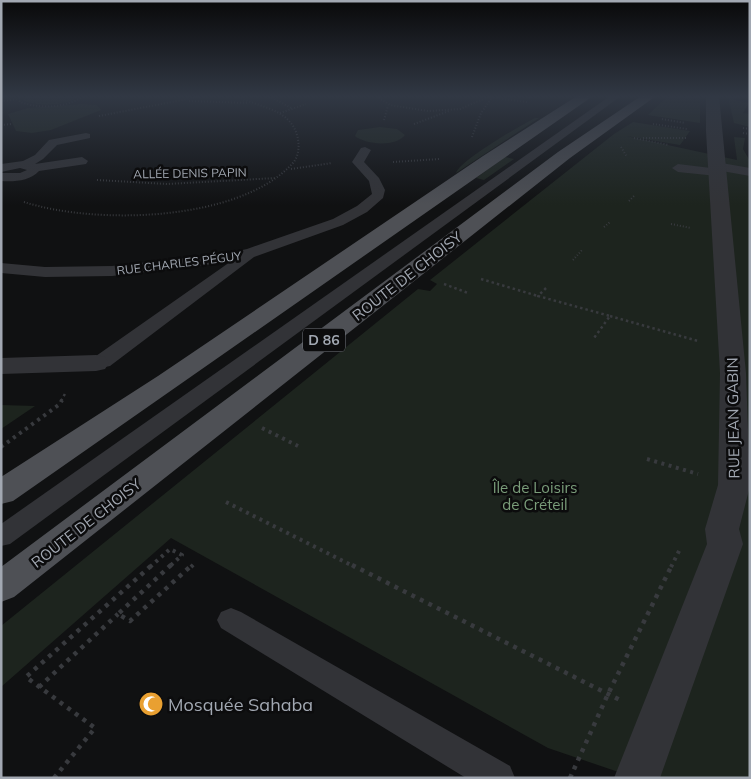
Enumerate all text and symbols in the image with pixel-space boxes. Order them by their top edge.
street label: ALLÉE DENIS PAPIN [133,165,247,181]
street label: ROUTE DE CHOISY [348,227,466,325]
street label: RUE CHARLES PÉGUY [116,248,243,278]
road number: D 86 [303,328,345,352]
street label: RUE JEAN GABIN [722,357,744,479]
street label: ROUTE DE CHOISY [27,474,145,572]
park label: Île de Loisirs de Créteil [492,478,577,514]
mosque icon: Mosquée Sahaba [138,691,164,717]
place label: Mosquée Sahaba [168,693,313,716]

